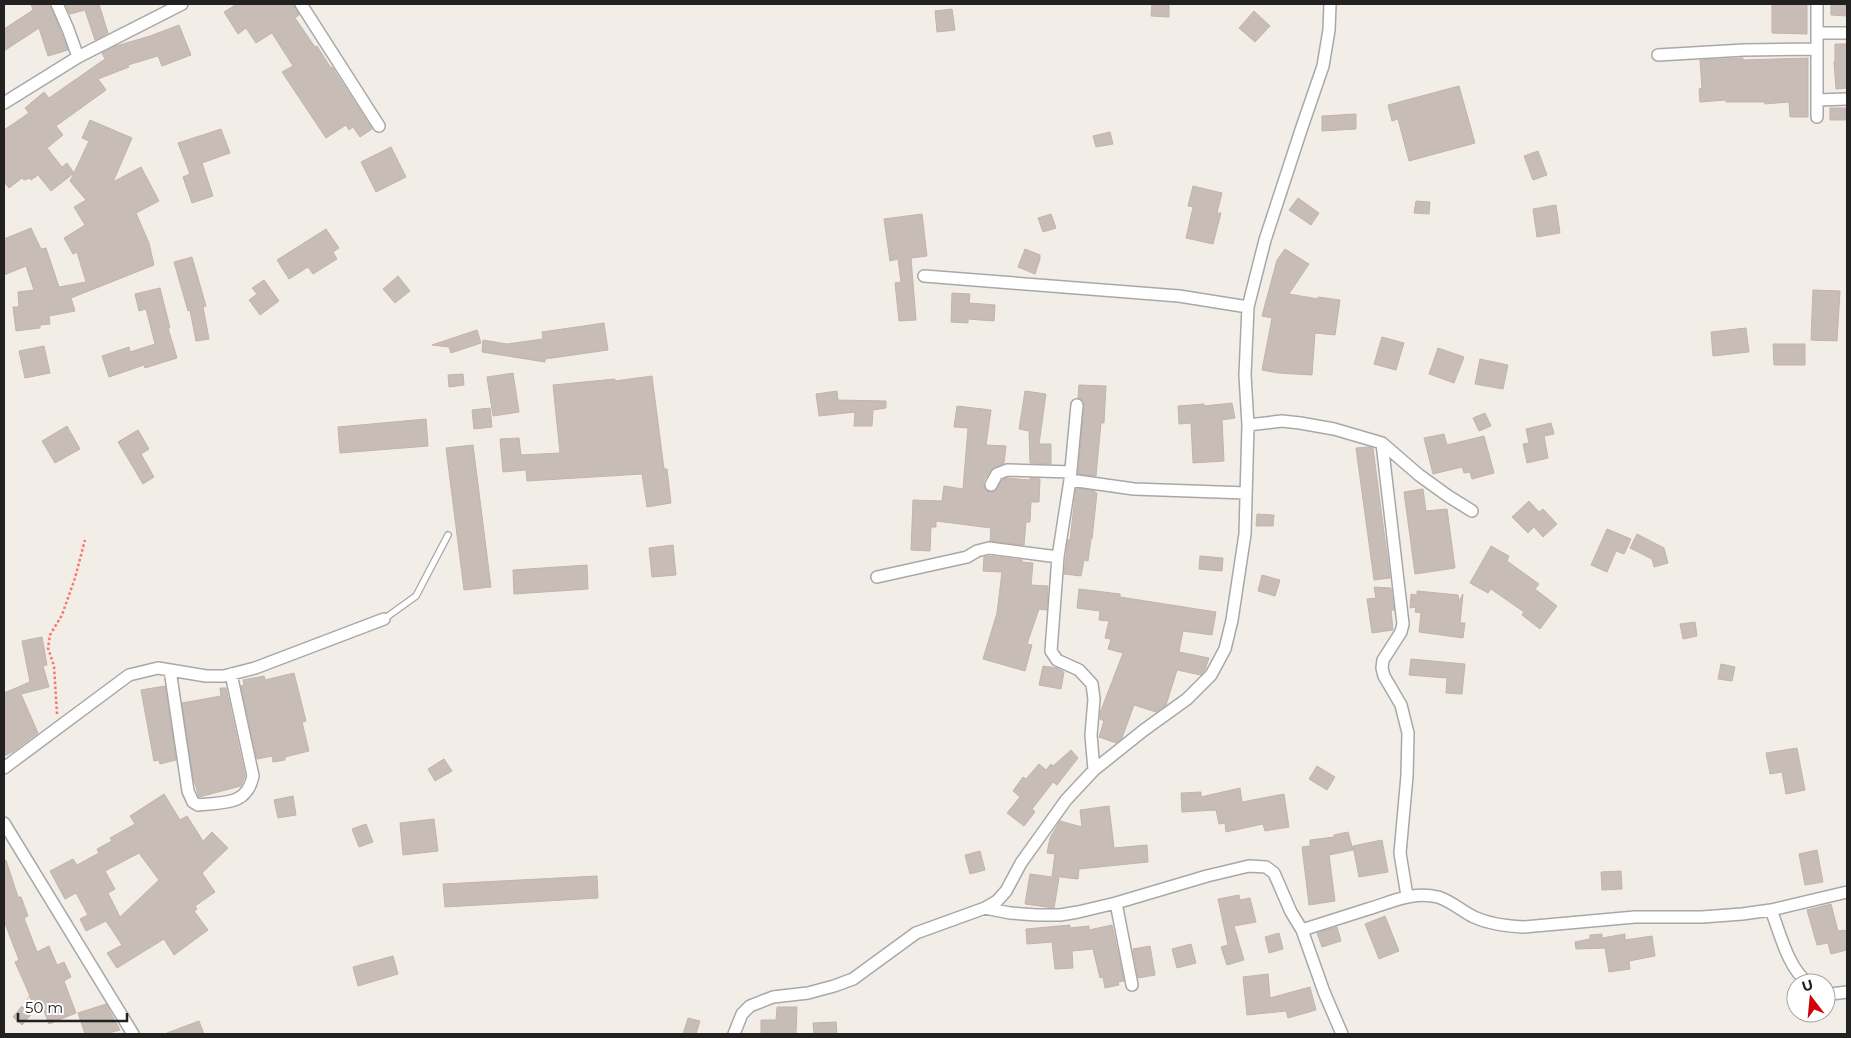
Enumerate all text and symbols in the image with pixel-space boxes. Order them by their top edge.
north arrow [1786,973,1836,1023]
text: U [1800,975,1815,996]
scale bar [18,990,126,1022]
text: 50 m [25,998,63,1017]

